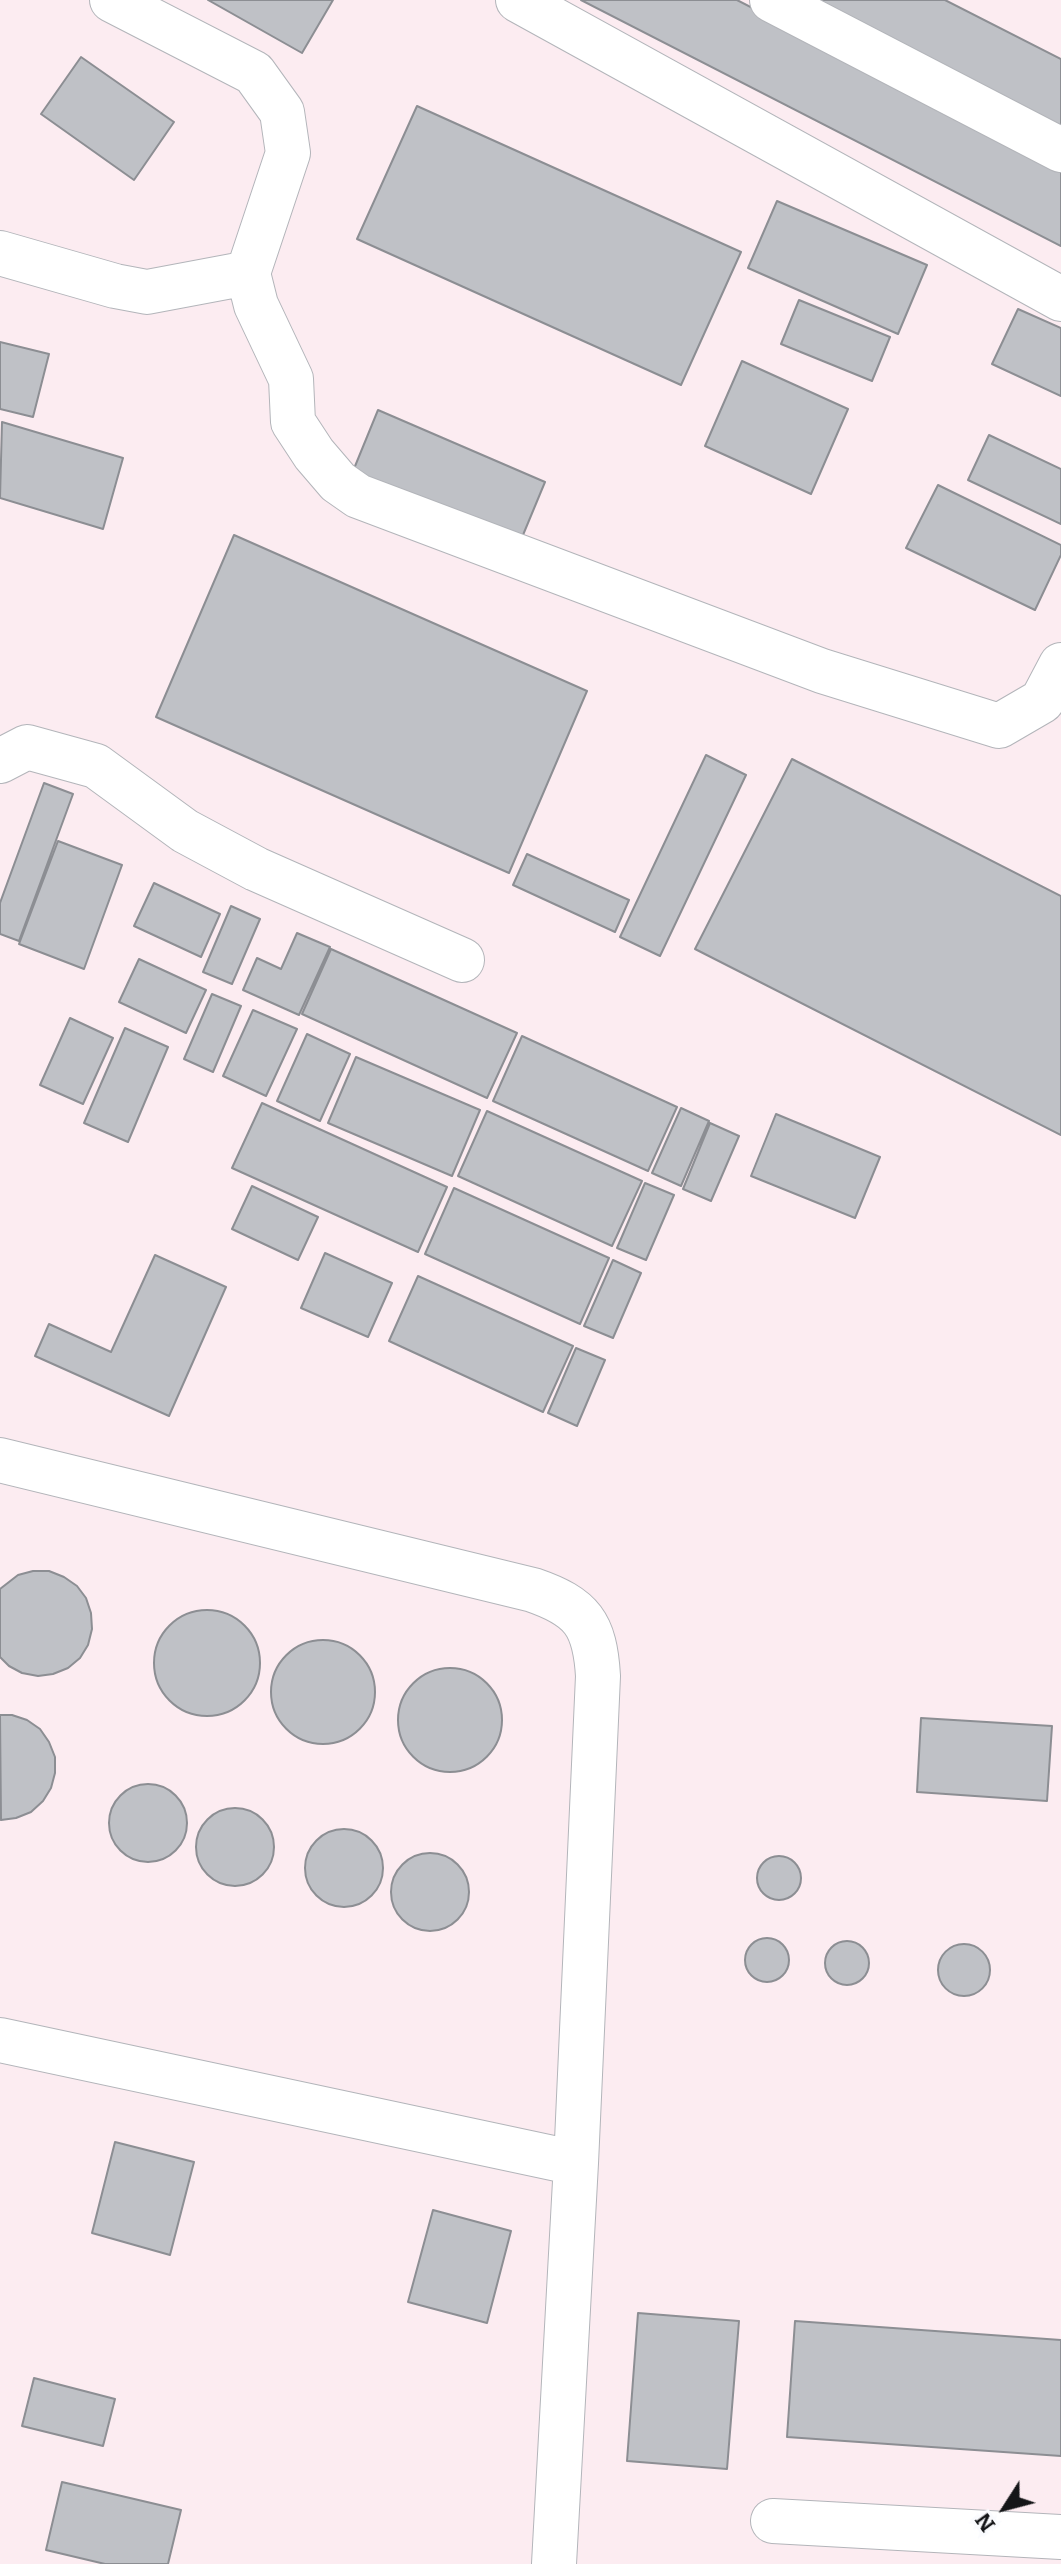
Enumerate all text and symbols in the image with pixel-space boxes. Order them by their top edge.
north arrow [965,2468,1045,2548]
text: N [969,2508,1001,2537]

